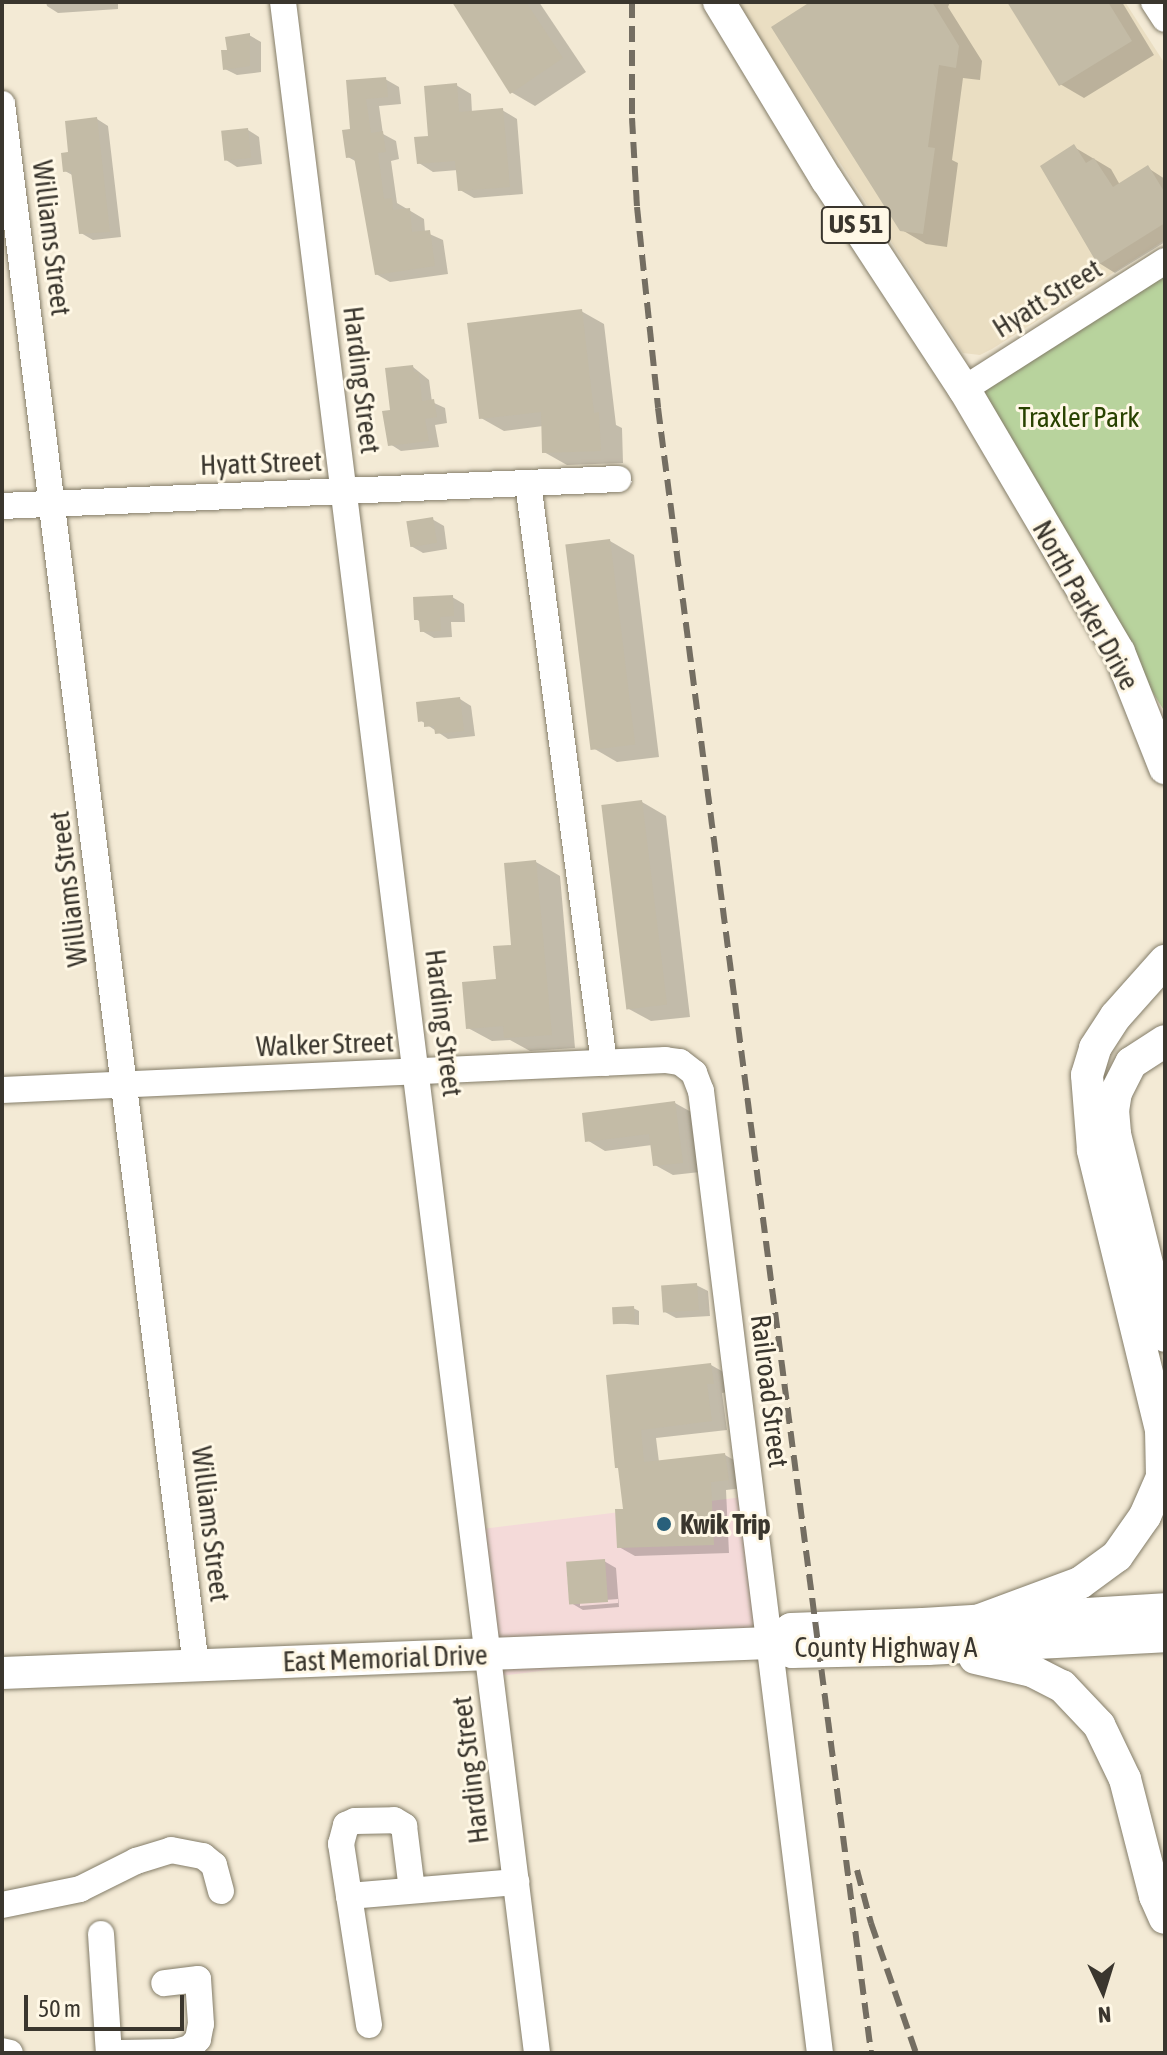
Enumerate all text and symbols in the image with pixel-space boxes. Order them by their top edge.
street label: Williams Street [26,158,78,318]
road number: US 51 [820,203,892,247]
street label: Hyatt Street [986,251,1108,345]
street label: Harding Street [336,304,388,456]
park label: Traxler Park [1018,400,1140,434]
street label: Hyatt Street [199,444,323,482]
street label: North Parker Drive [1026,514,1146,696]
street label: Williams Street [42,809,94,969]
street label: Harding Street [418,947,470,1099]
street label: Walker Street [256,1025,394,1063]
street label: Railroad Street [744,1313,796,1469]
street label: Williams Street [185,1444,237,1604]
place label: Kwik Trip [680,1507,771,1541]
marker: Kwik Trip [655,1515,673,1533]
street label: County Highway A [794,1630,978,1664]
street label: East Memorial Drive [282,1638,488,1678]
street label: Harding Street [444,1694,496,1846]
north arrow [1063,1951,1143,2031]
scale bar [28,1979,188,2029]
text: 50 m [38,1995,81,2022]
text: N [1097,2002,1112,2028]

